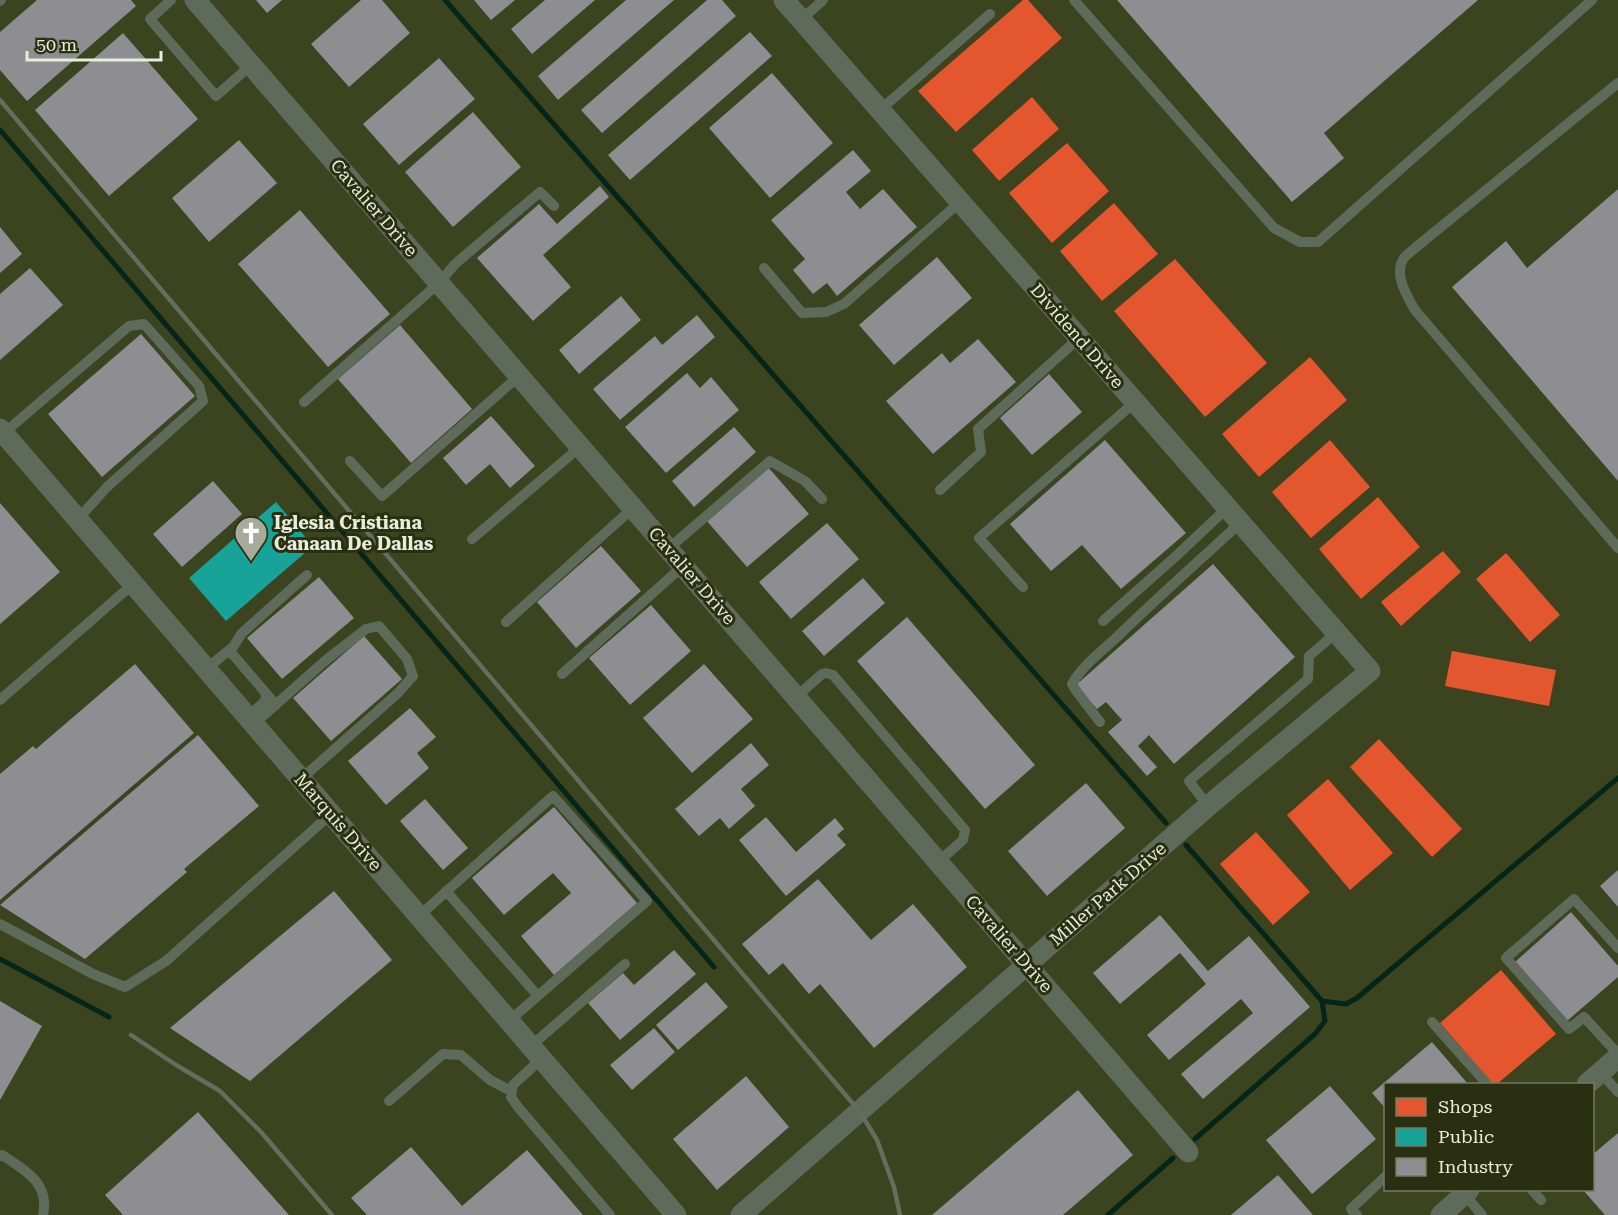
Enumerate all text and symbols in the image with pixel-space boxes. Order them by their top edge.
scale bar [27,24,160,62]
text: 50 m [36,34,77,55]
street label: Cavalier Drive [326,155,422,261]
street label: Dividend Drive [1026,279,1129,392]
place label: Iglesia Cristiana Canaan De Dallas [274,512,433,554]
church icon: Iglesia Cristiana Canaan De Dallas [233,515,269,562]
street label: Cavalier Drive [644,523,740,629]
street label: Marquis Drive [290,769,387,875]
street label: Miller Park Drive [1045,837,1170,950]
street label: Cavalier Drive [961,891,1057,997]
legend [1384,1083,1594,1191]
text: Shops [1438,1096,1492,1117]
text: Public [1438,1126,1494,1147]
text: Industry [1438,1156,1513,1177]

